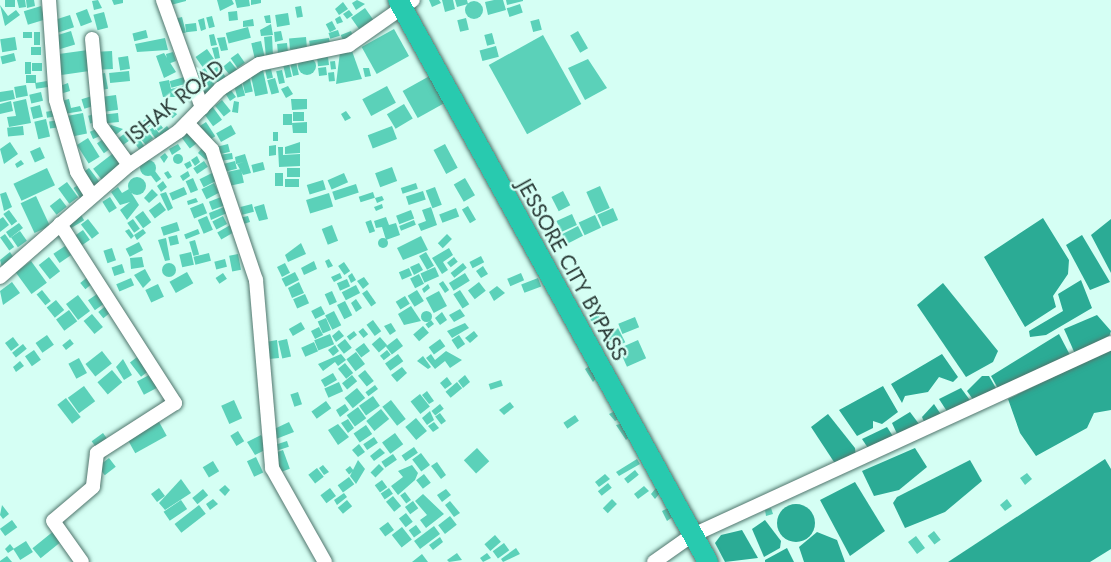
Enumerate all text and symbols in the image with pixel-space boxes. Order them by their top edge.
street label: ISHAK ROAD [121,55,229,149]
street label: JESSORE CITY BYPASS [512,175,632,365]

